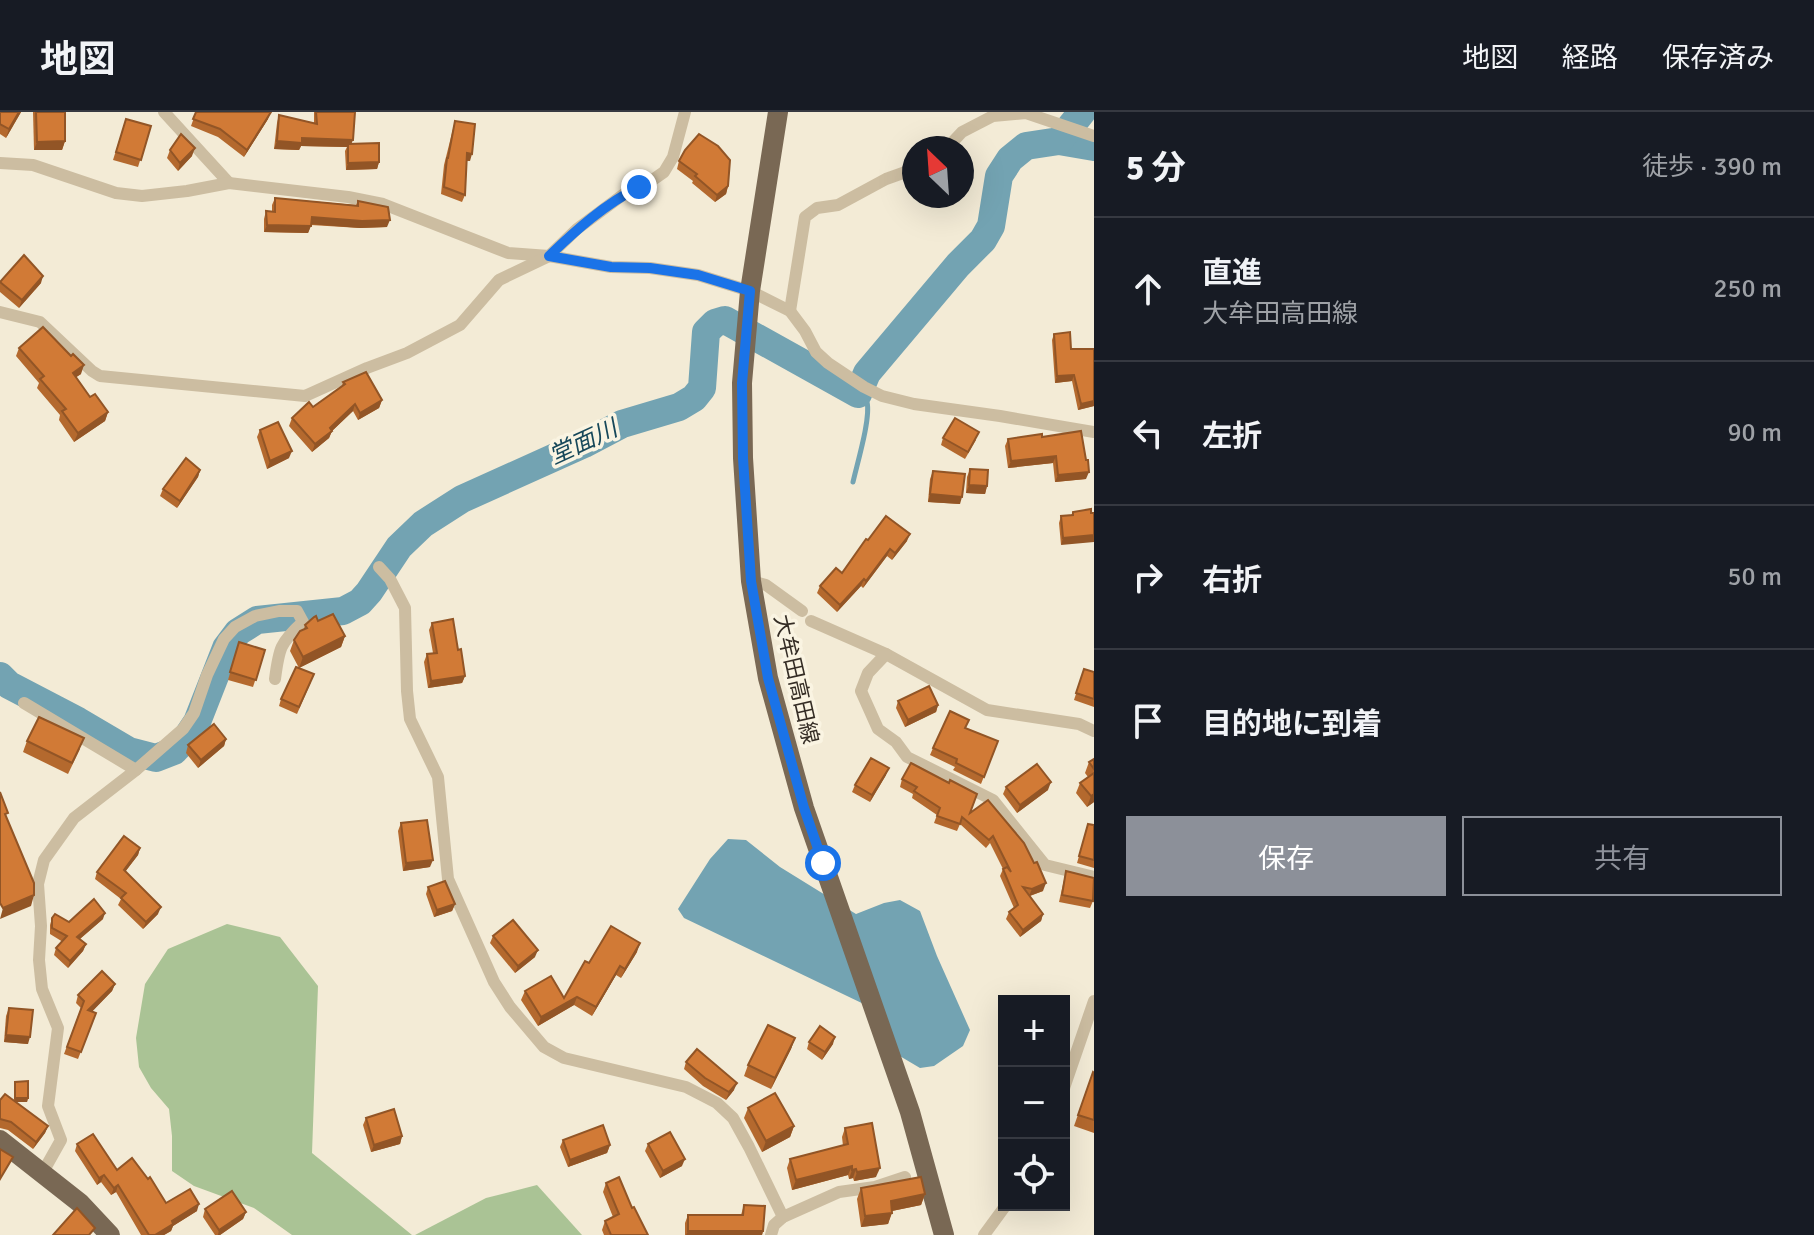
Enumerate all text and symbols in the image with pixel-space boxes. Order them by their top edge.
text: 地図 [40,36,116,83]
text: 地図 [1462,41,1518,75]
text: 経路 [1562,41,1618,75]
text: 保存済み [1662,41,1774,75]
north arrow [902,136,974,208]
text: 5 分 [1126,147,1186,189]
text: 徒歩 · 390 m [1642,151,1782,183]
route end [621,169,657,205]
text: 直進 [1202,255,1262,292]
icon: ahead [1126,267,1170,311]
text: 250 m [1713,273,1782,305]
text: 大牟田高田線 [1202,298,1358,330]
icon: left [1126,411,1170,455]
water label: 堂面川 [544,412,625,471]
text: 90 m [1727,417,1782,449]
text: 左折 [1202,418,1262,455]
icon: right [1126,555,1170,599]
text: 50 m [1727,561,1782,593]
text: 右折 [1202,562,1262,599]
street label: 大牟田高田線 [769,612,825,746]
icon: arrive [1126,699,1170,743]
text: 目的地に到着 [1202,706,1382,743]
button: 保存 [1126,816,1446,896]
button: 共有 [1462,816,1782,896]
route start [805,845,841,881]
map controls [998,995,1070,1211]
button: + [998,995,1070,1067]
button: − [998,1067,1070,1139]
button: locate [998,1139,1070,1211]

